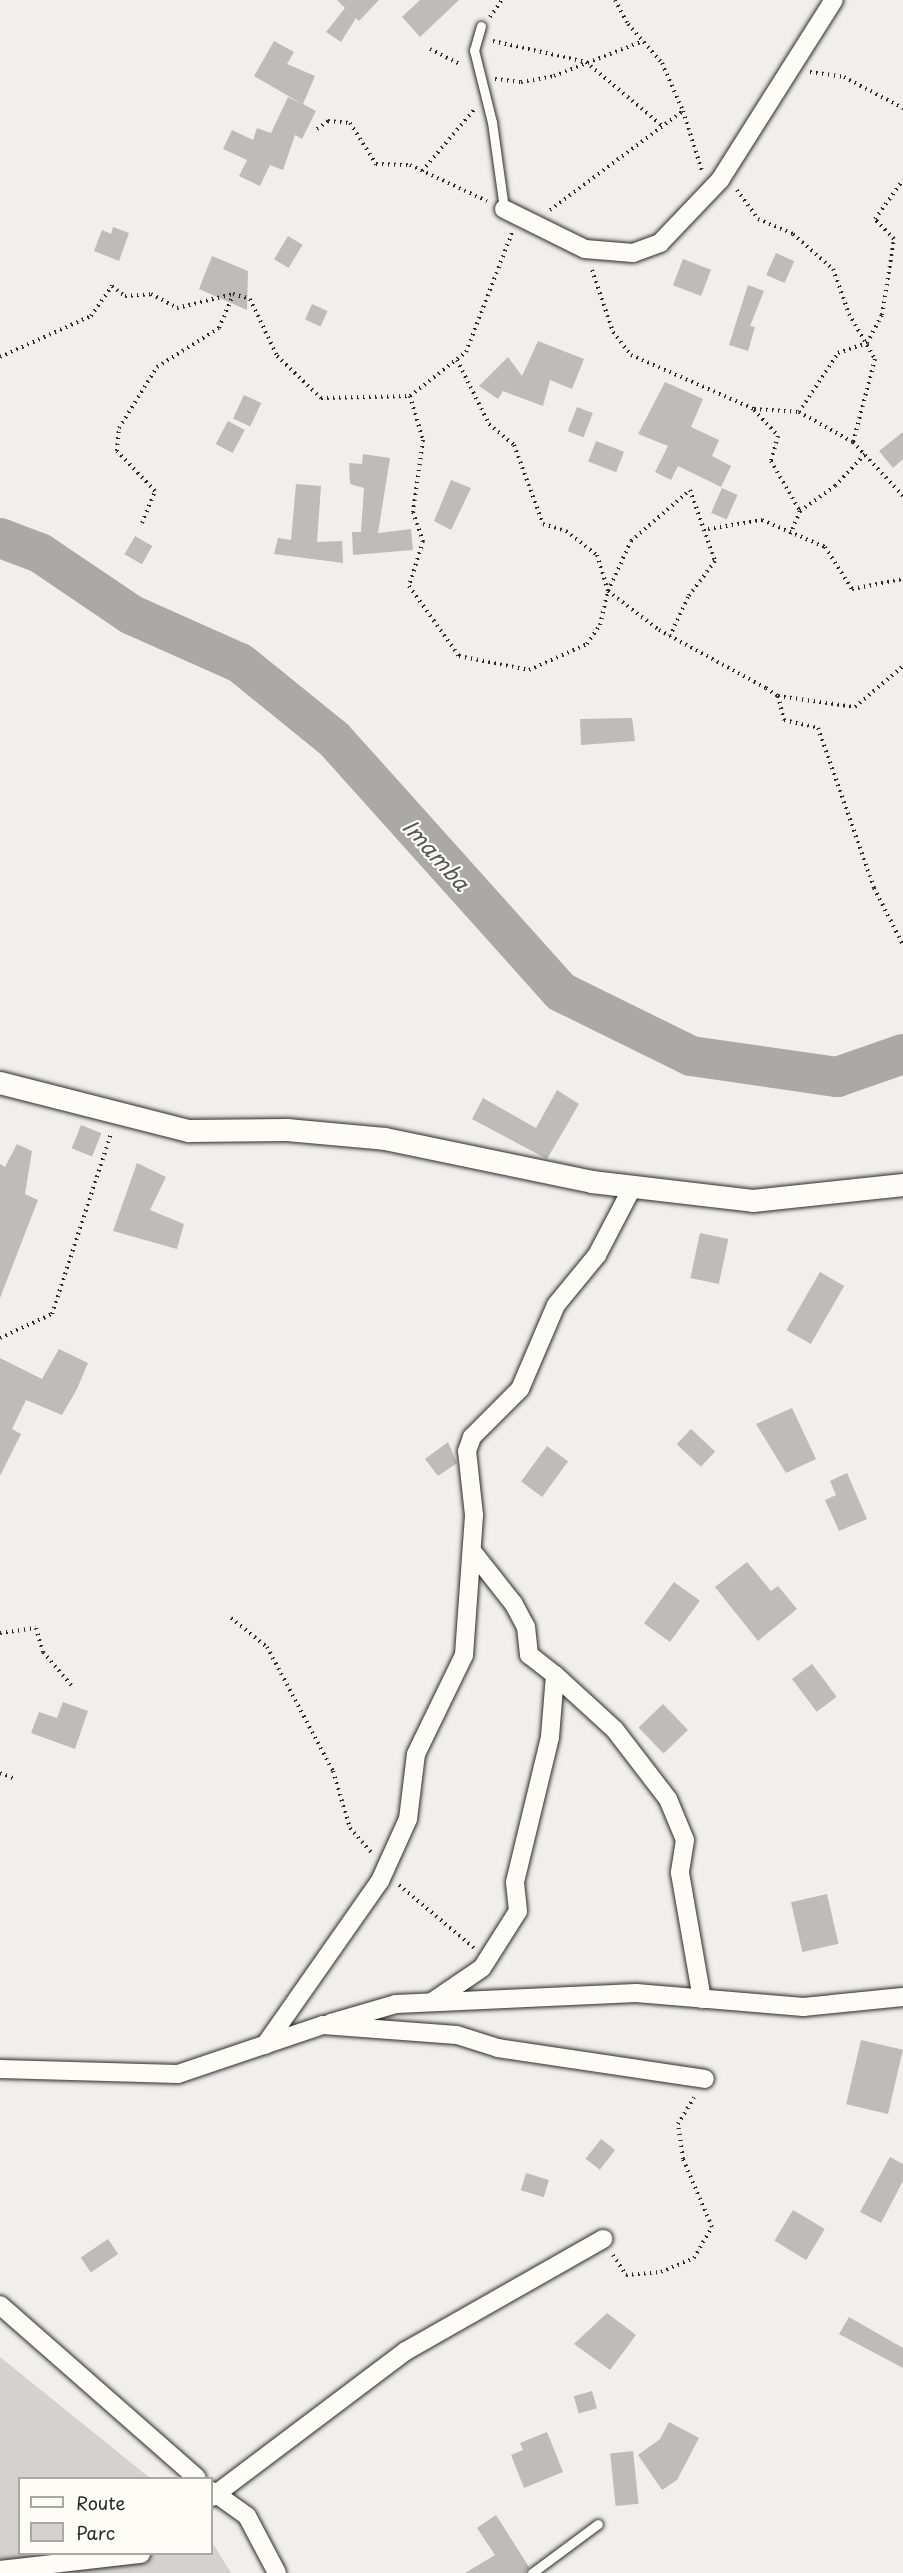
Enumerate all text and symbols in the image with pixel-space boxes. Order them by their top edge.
water label: Imamba [398,813,476,895]
legend [18,2477,213,2555]
text: Route [76,2489,125,2516]
text: Parc [76,2519,115,2546]

